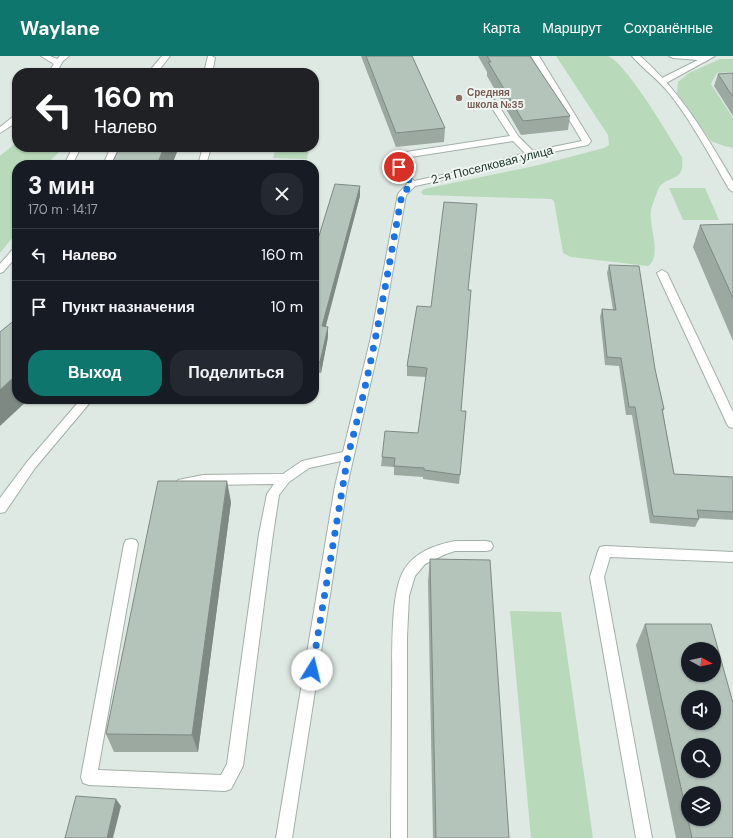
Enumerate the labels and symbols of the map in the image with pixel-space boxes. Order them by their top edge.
place label: Средняя школа №35 [467,86,524,111]
marker: Средняя школа №35 [454,93,464,103]
street label: 2-я Поселковая улица [429,142,555,188]
pin [382,150,416,184]
north arrow [681,642,721,682]
position arrow [291,649,333,691]

